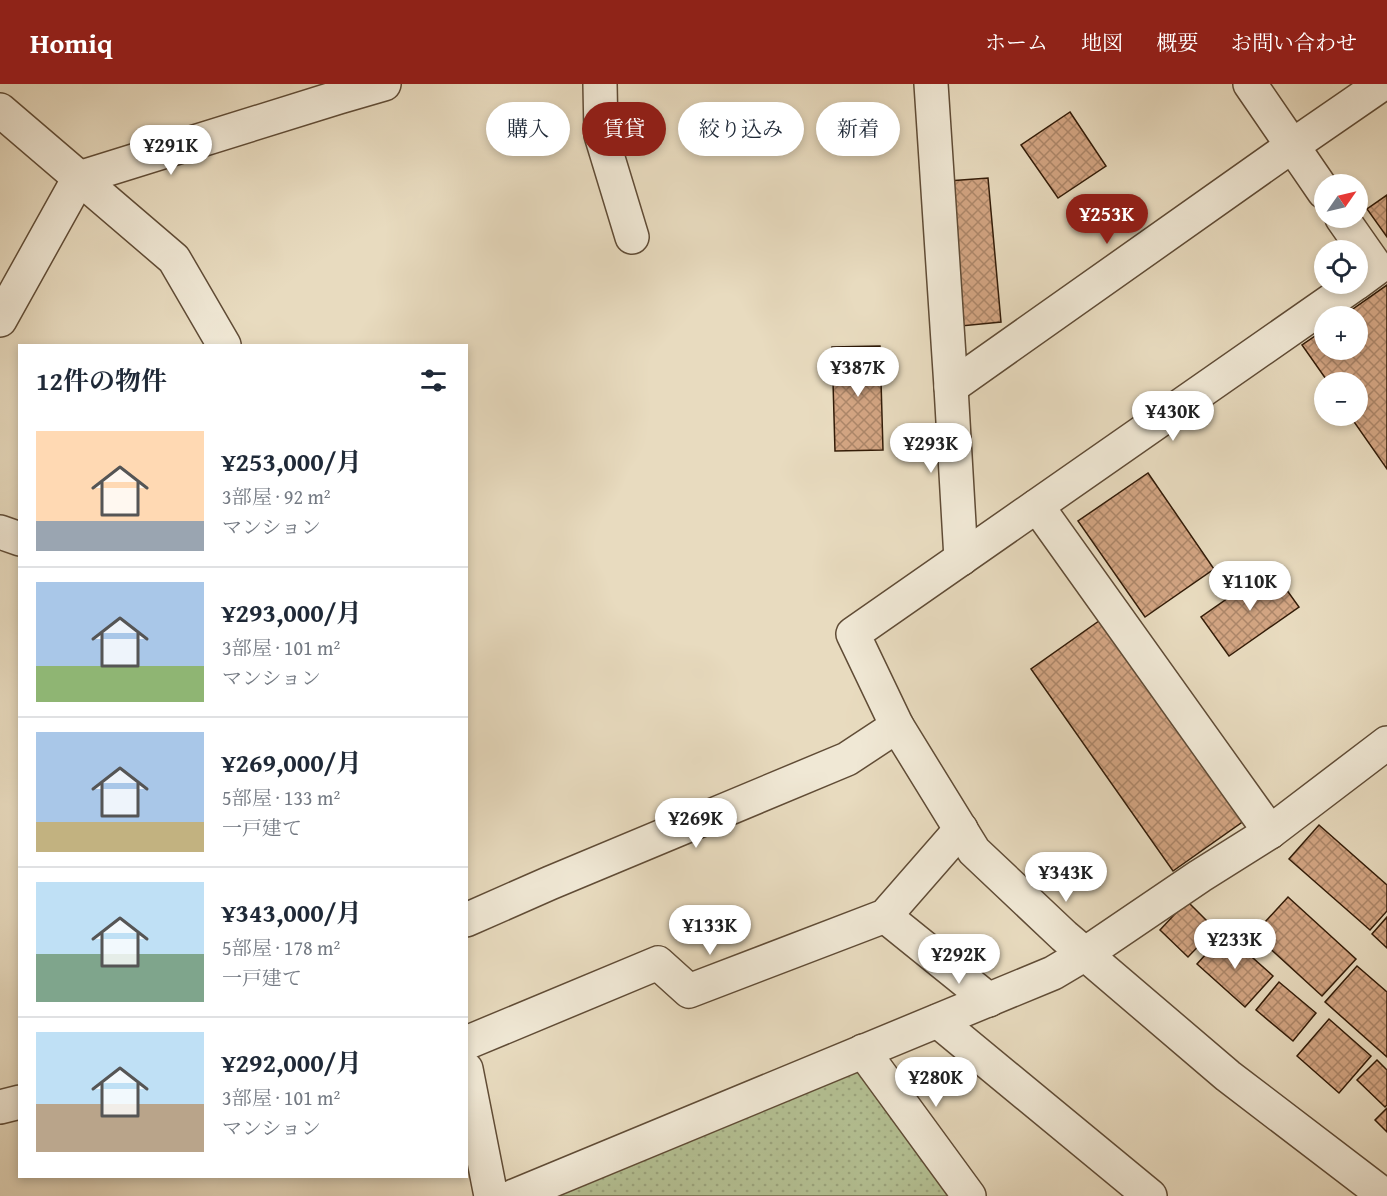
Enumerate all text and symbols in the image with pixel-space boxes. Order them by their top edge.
text: Homiq [30,22,113,63]
text: ホーム [985,27,1048,58]
text: 地図 [1081,27,1123,58]
text: 概要 [1156,27,1198,58]
text: お問い合わせ [1231,27,1357,58]
chip: 購入 [486,102,570,156]
chip: 賃貸 [582,102,666,156]
chip: 絞り込み [678,102,804,156]
chip: 新着 [816,102,900,156]
pin: ¥291K [129,125,213,176]
text: ¥291K [144,130,198,159]
north arrow [1314,174,1368,228]
map controls [1314,174,1368,426]
pin: ¥253K [1065,194,1149,245]
text: ¥253K [1080,199,1134,228]
button: locate [1314,240,1368,294]
button: + [1314,306,1368,360]
pin: ¥387K [816,347,900,398]
text: ¥387K [831,352,885,381]
text: 12件の物件 [36,361,167,400]
icon: filters [417,364,450,397]
button: − [1314,372,1368,426]
pin: ¥430K [1131,391,1215,442]
text: ¥430K [1146,396,1200,425]
pin: ¥293K [889,423,973,474]
text: ¥293K [904,428,958,457]
text: ¥253,000/月 [222,442,362,481]
icon: home [84,455,156,527]
text: 3部屋 · 92 m² [222,482,331,511]
text: マンション [222,512,321,541]
pin: ¥110K [1208,561,1292,612]
text: ¥110K [1223,566,1277,595]
text: ¥293,000/月 [222,593,362,632]
icon: home [84,606,156,678]
text: 3部屋 · 101 m² [222,633,340,662]
text: マンション [222,663,321,692]
text: ¥269,000/月 [222,743,362,782]
icon: home [84,756,156,828]
text: 5部屋 · 133 m² [222,783,340,812]
pin: ¥269K [654,798,738,849]
text: ¥269K [669,803,723,832]
text: 一戸建て [222,813,302,842]
pin: ¥343K [1024,852,1108,903]
text: ¥343K [1039,857,1093,886]
text: ¥343,000/月 [222,893,362,932]
pin: ¥133K [668,905,752,956]
icon: home [84,906,156,978]
text: ¥133K [683,910,737,939]
pin: ¥233K [1193,919,1277,970]
text: ¥233K [1208,924,1262,953]
text: 5部屋 · 178 m² [222,933,340,962]
pin: ¥292K [917,934,1001,985]
text: ¥292K [932,939,986,968]
text: 一戸建て [222,963,302,992]
text: ¥292,000/月 [222,1043,362,1082]
icon: home [84,1056,156,1128]
pin: ¥280K [894,1057,978,1108]
text: ¥280K [909,1062,963,1091]
text: 3部屋 · 101 m² [222,1083,340,1112]
text: マンション [222,1113,321,1142]

